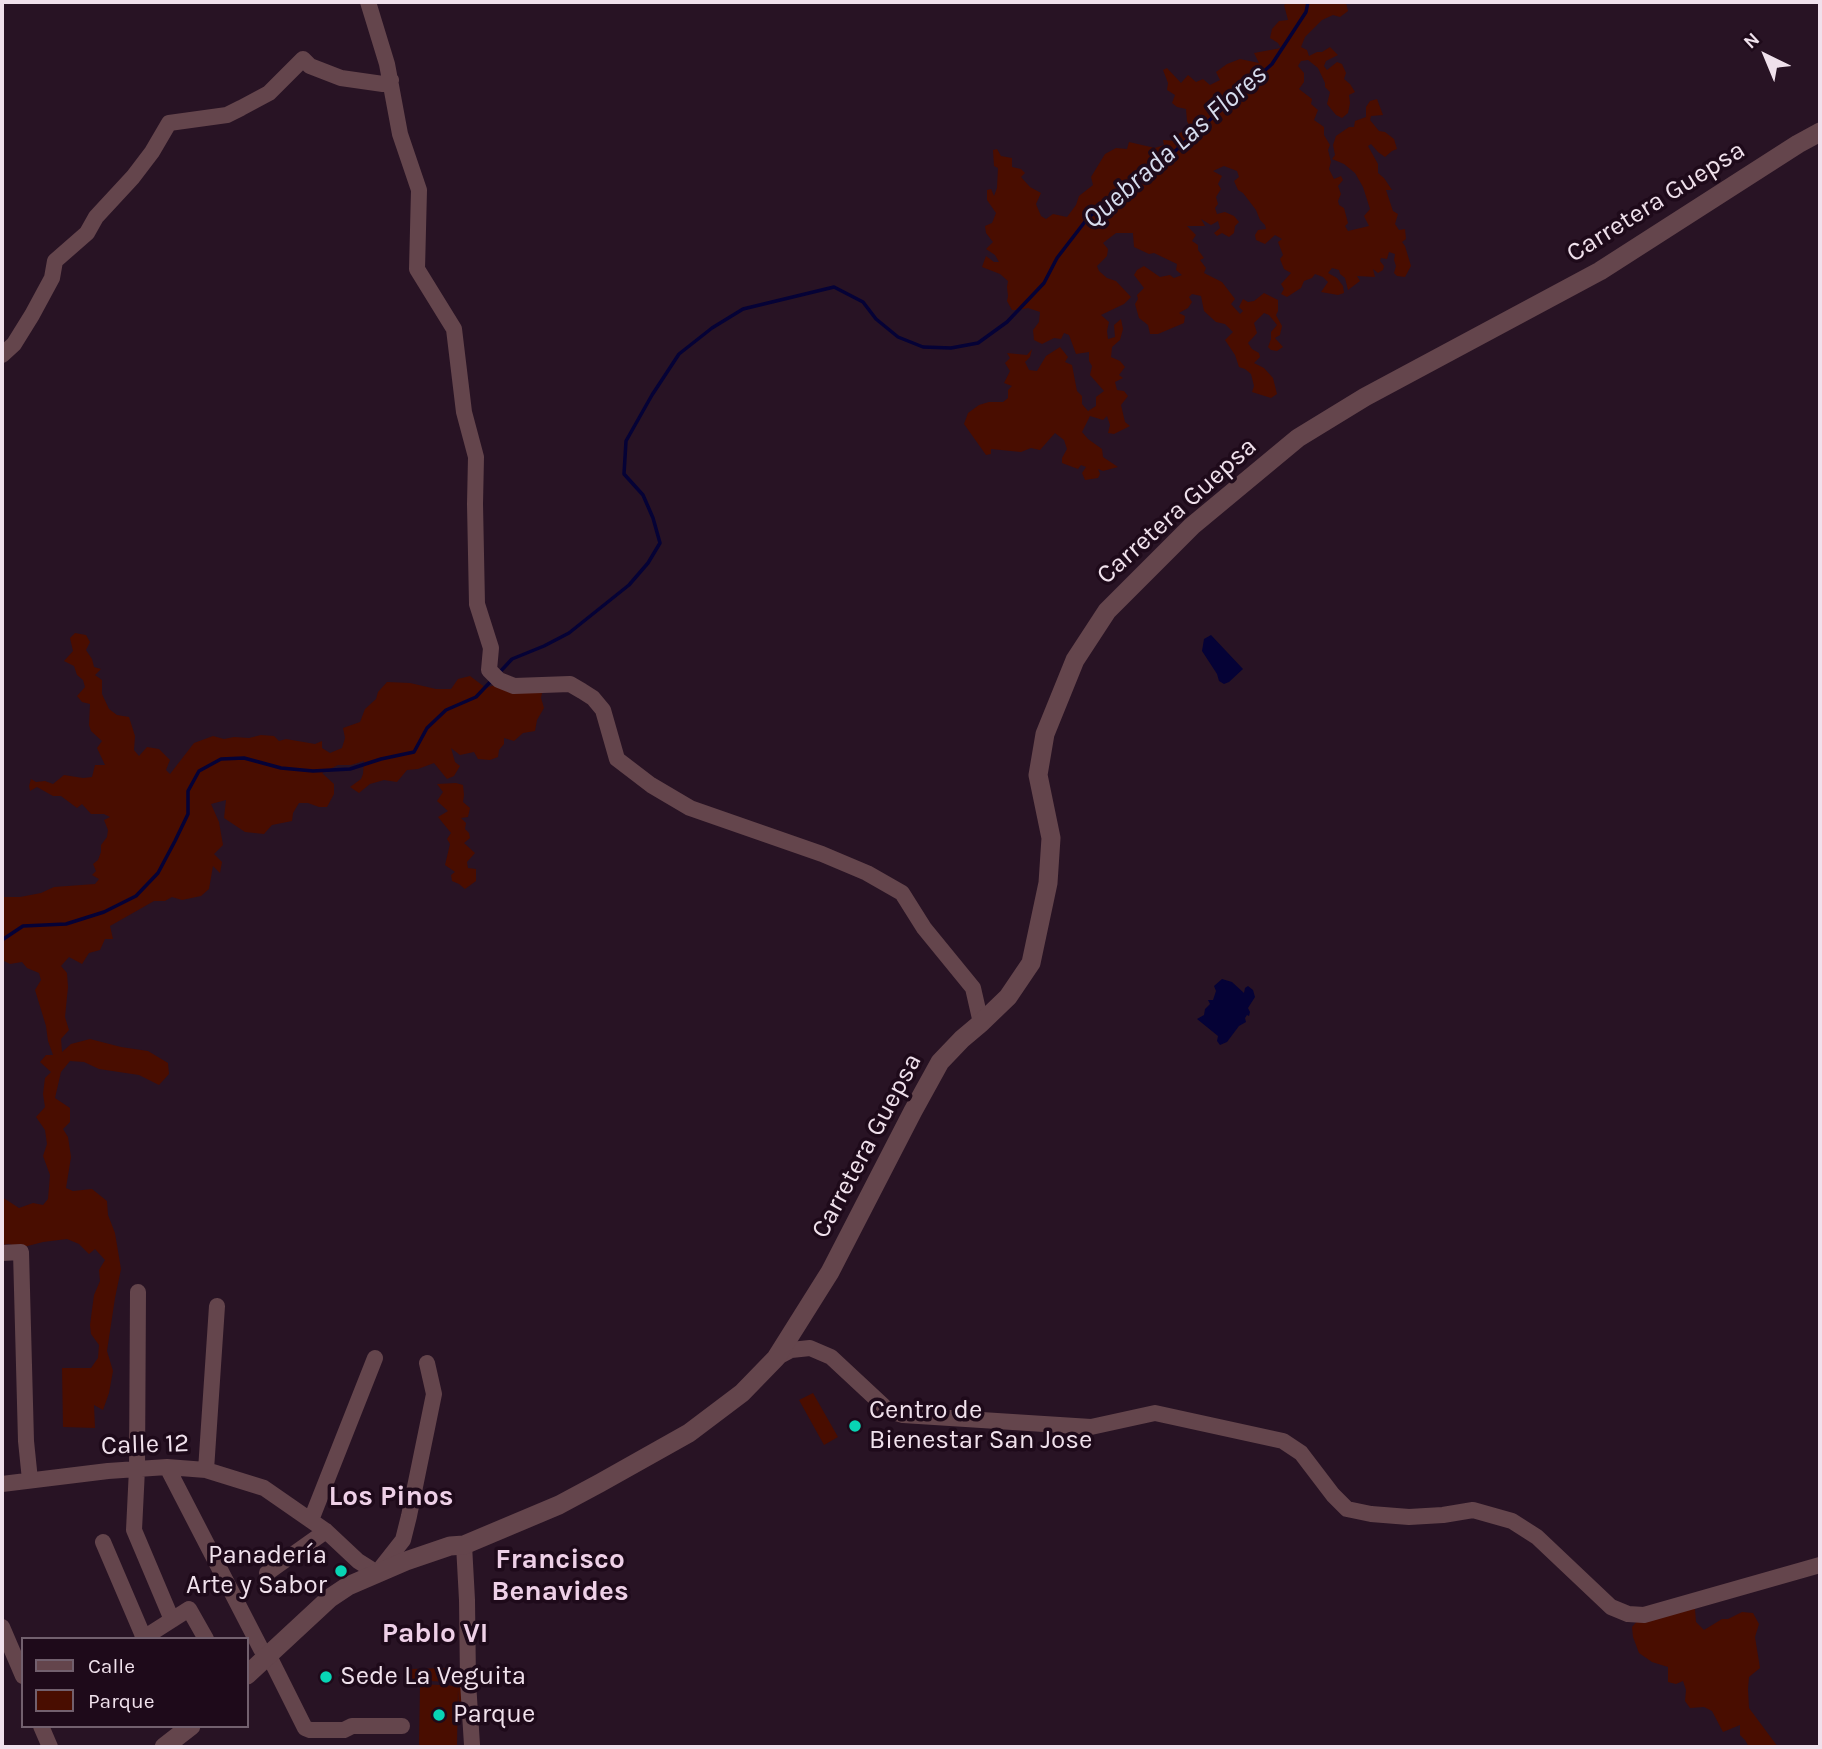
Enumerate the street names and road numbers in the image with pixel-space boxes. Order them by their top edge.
street label: Carretera Guepsa [1561,135,1751,269]
street label: Carretera Guepsa [1091,431,1263,591]
street label: Carretera Guepsa [805,1048,929,1244]
street label: Calle 12 [100,1428,190,1462]

